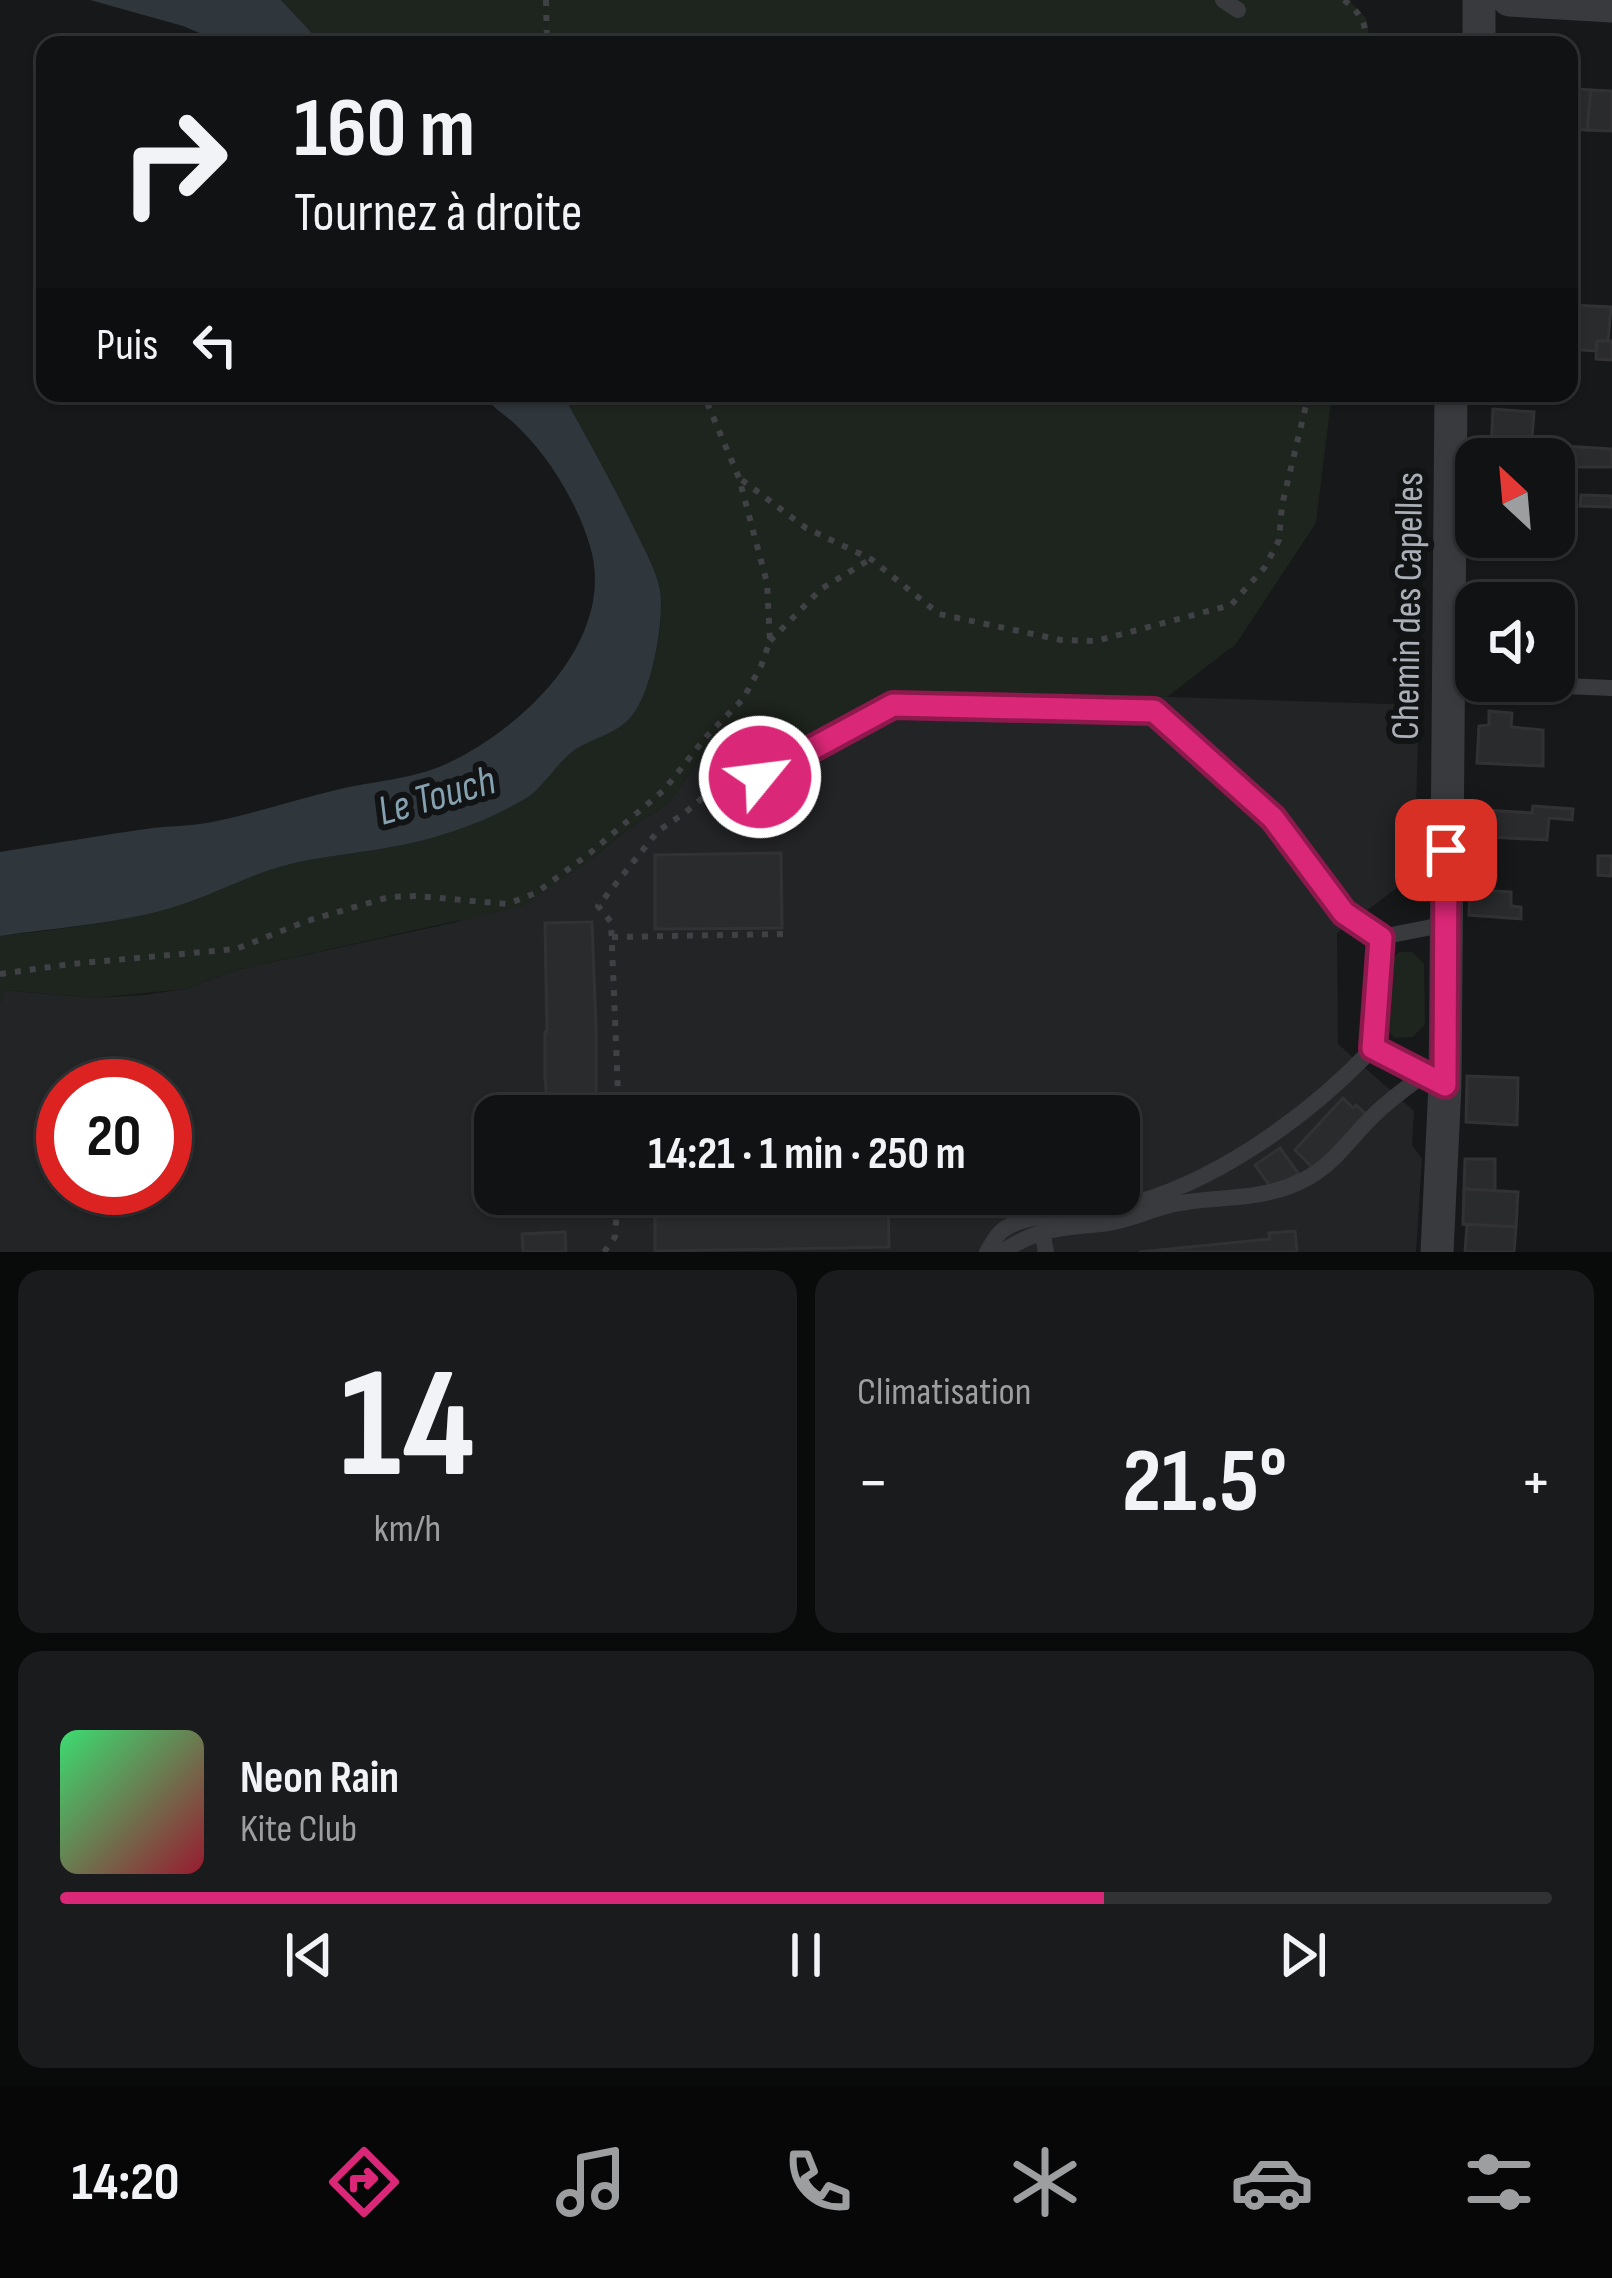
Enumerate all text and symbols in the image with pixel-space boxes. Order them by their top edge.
text: 160 m [294,79,475,180]
icon: right [96,84,252,240]
text: Tournez à droite [294,181,582,246]
icon: left [182,312,248,378]
text: Puis [96,318,158,373]
north arrow [1455,438,1575,558]
map controls [1455,438,1575,702]
street label: Chemin des Capelles [1383,472,1434,740]
button: sound [1455,582,1575,702]
position arrow [697,714,823,840]
water label: Le Touch [372,755,501,837]
pin [1395,799,1497,901]
icon: arrive [1413,817,1479,883]
speed limit sign: 20 [36,1059,192,1215]
text: 14:21 · 1 min · 250 m [648,1127,966,1182]
text: 14 [340,1334,475,1521]
text: Climatisation [857,1369,1031,1416]
text: 21.5° [1122,1429,1287,1537]
text: − [857,1444,889,1523]
text: + [1520,1444,1552,1523]
text: km/h [374,1506,441,1553]
text: Neon Rain [240,1751,399,1806]
text: Kite Club [240,1806,357,1853]
icon: previous [276,1922,342,1988]
icon: pause [773,1922,839,1988]
icon: next [1270,1922,1336,1988]
icon: directions [322,2140,406,2224]
icon: music [549,2140,633,2224]
icon: phone [776,2140,860,2224]
icon: climate [1003,2140,1087,2224]
icon: car [1230,2140,1314,2224]
icon: filters [1457,2140,1541,2224]
text: 14:20 [71,2150,180,2215]

